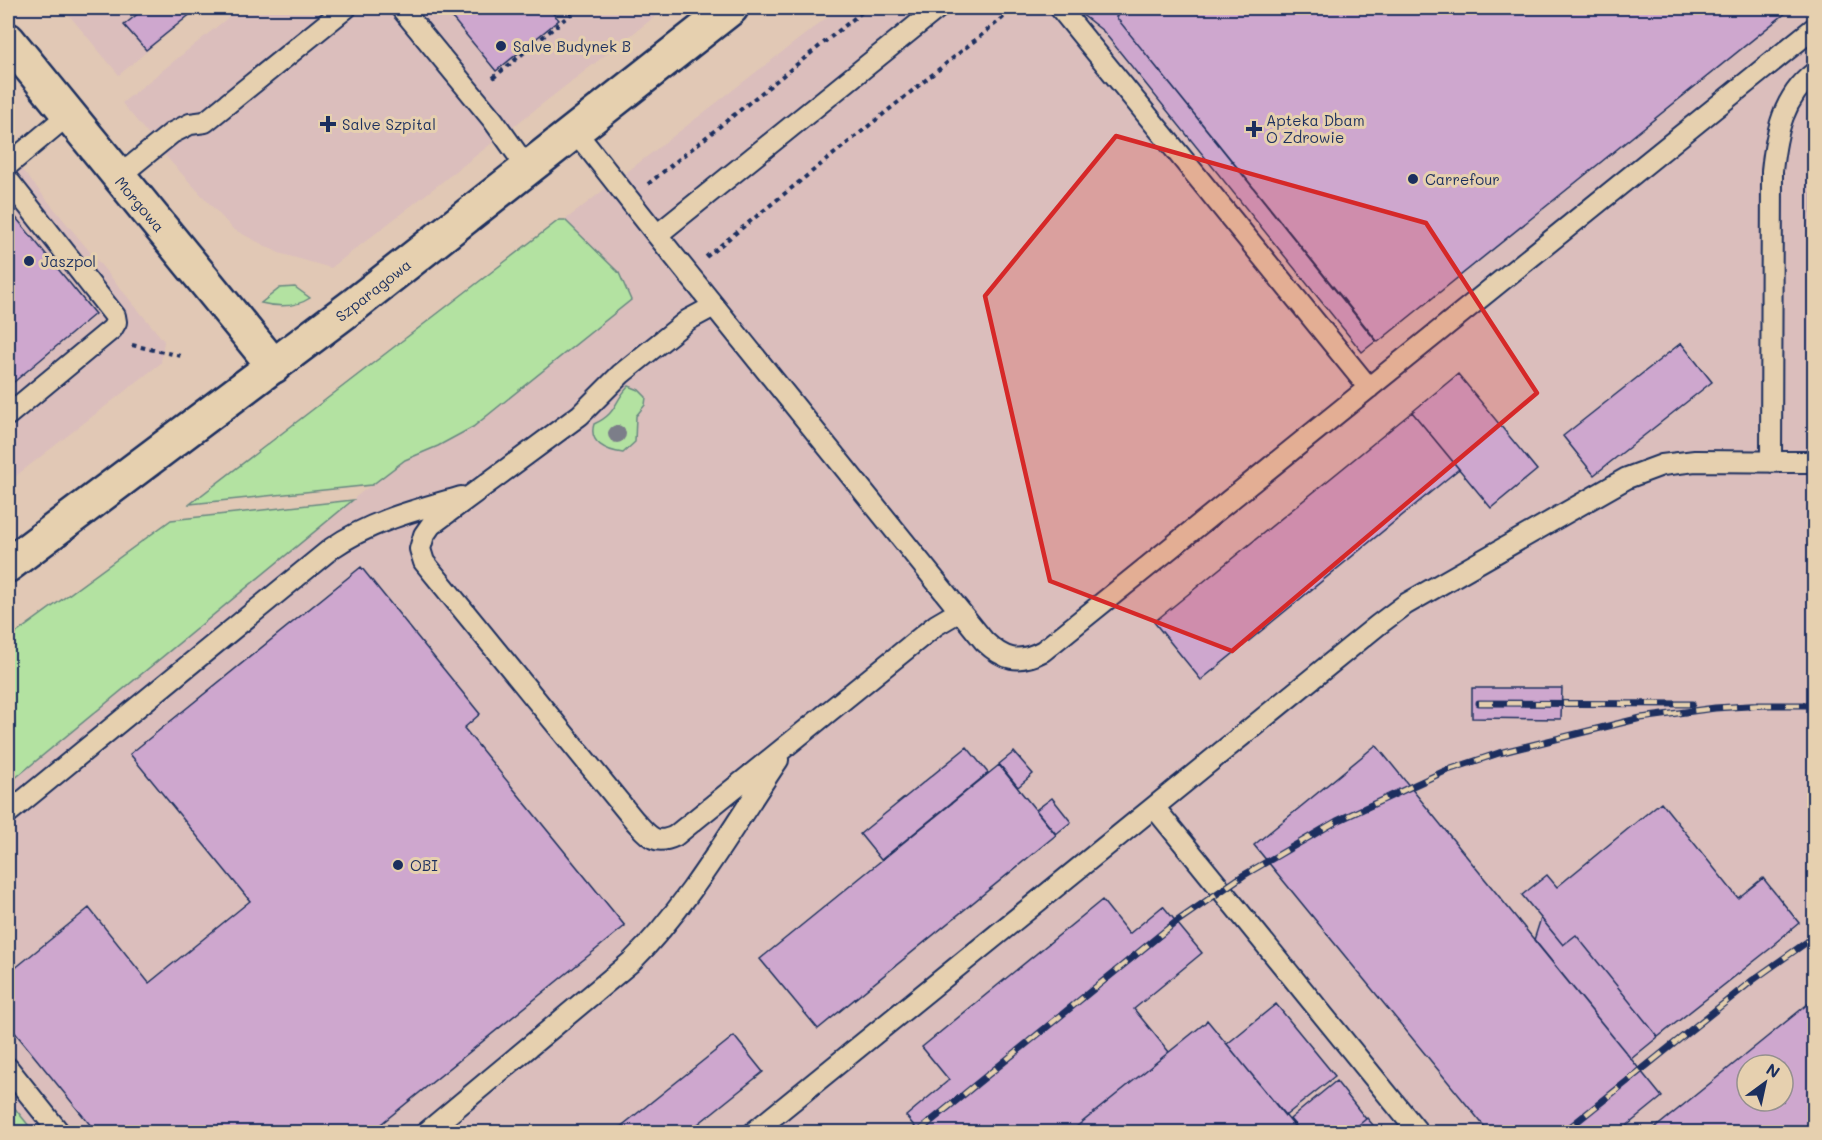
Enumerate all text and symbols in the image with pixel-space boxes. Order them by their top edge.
place label: Salve Budynek B [513,36,631,56]
marker: Salve Budynek B [494,39,508,53]
place label: Apteka Dbam O Zdrowie [1266,110,1365,147]
place label: Salve Szpital [342,114,436,134]
marker: Salve Szpital [319,115,337,133]
marker: Apteka Dbam O Zdrowie [1247,122,1261,136]
place label: Carrefour [1425,169,1500,189]
street label: Morgowa [111,172,169,236]
marker: Carrefour [1406,172,1420,186]
place label: Jaszpol [41,251,96,271]
marker: Jaszpol [22,254,36,268]
street label: Szparagowa [331,254,415,326]
place label: OBI [410,855,438,875]
marker: OBI [391,858,405,872]
north arrow [1735,1053,1795,1113]
text: N [1763,1058,1784,1082]

